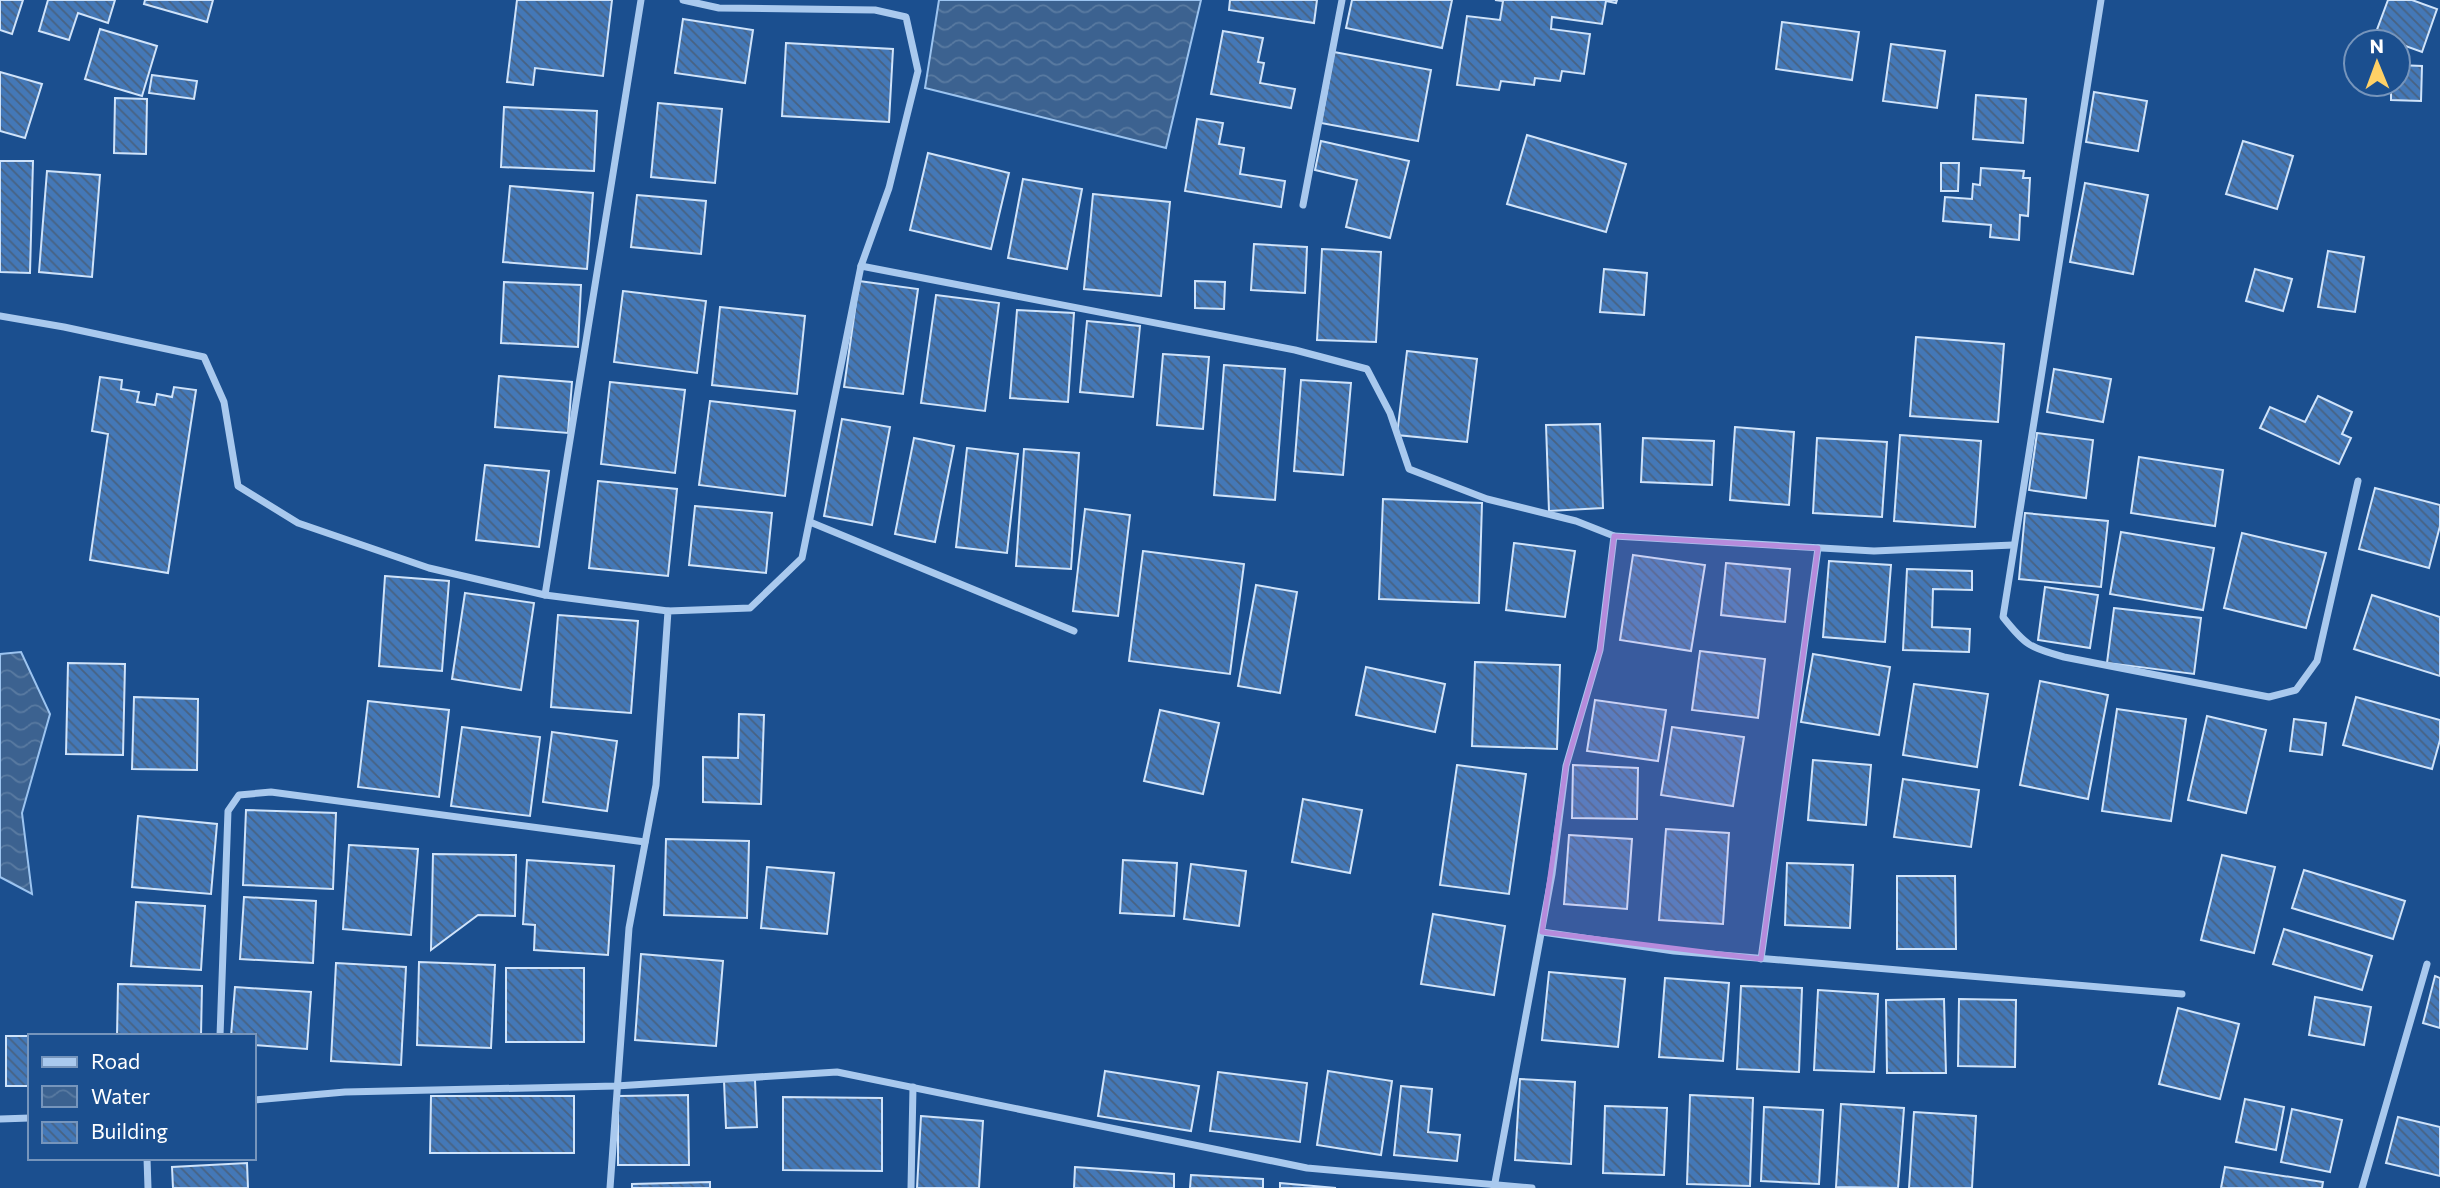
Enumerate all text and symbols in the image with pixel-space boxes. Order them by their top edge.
north arrow [2342,28,2412,98]
text: N [2369,34,2384,57]
legend [28,1034,256,1160]
text: Road [91,1048,140,1073]
text: Water [91,1083,150,1108]
text: Building [91,1118,168,1143]

